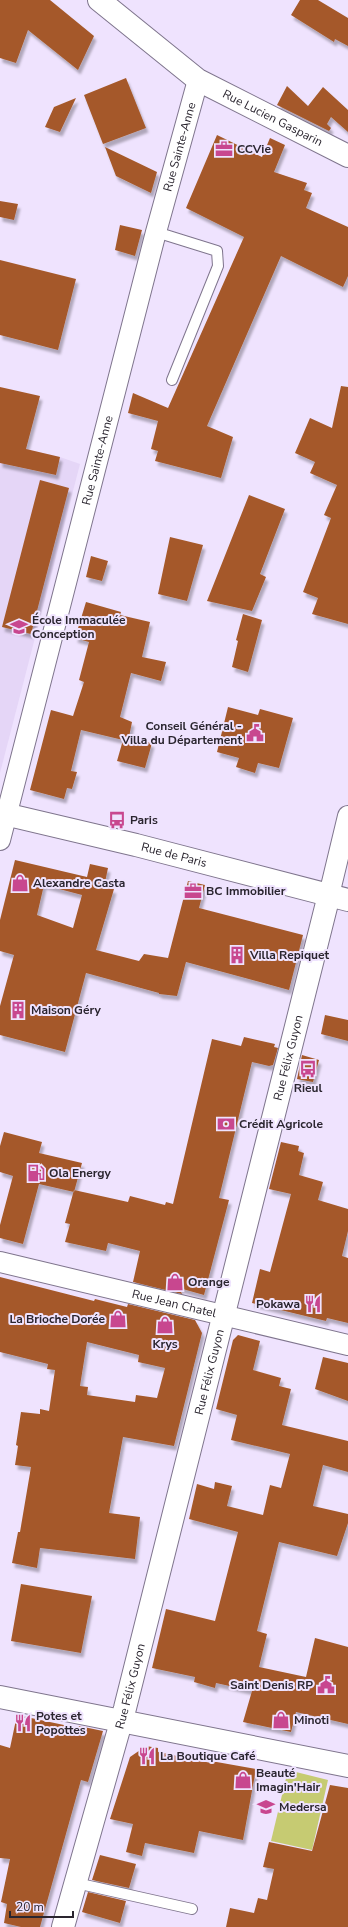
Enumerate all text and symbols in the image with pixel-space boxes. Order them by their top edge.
street label: Rue Lucien Gasparin [220,86,325,150]
street label: Rue Sainte-Anne [160,100,199,193]
office icon: CCVie [214,139,234,159]
place label: CCVie [237,141,271,157]
street label: Rue Sainte-Anne [78,414,117,507]
place label: École Immaculée Conception [32,612,126,642]
school or university icon: École Immaculée Conception [9,617,29,637]
place label: Conseil Général - Villa du Département [120,718,242,748]
public building icon: Conseil Général - Villa du Département [245,723,265,743]
bus stop icon: Paris [107,810,127,830]
place label: Paris [130,812,158,828]
street label: Rue de Paris [139,839,209,871]
shop icon: Alexandre Casta [10,873,30,893]
place label: Alexandre Casta [33,875,125,891]
office icon: BC Immobilier [183,881,203,901]
place label: BC Immobilier [206,883,286,899]
building icon: Villa Repiquet [227,945,247,965]
place label: Villa Repiquet [249,947,330,963]
building icon: Maison Géry [8,1000,28,1020]
place label: Maison Géry [31,1002,101,1018]
street label: Rue Félix Guyon [270,1013,307,1102]
bus stop icon: Rieul [298,1059,318,1079]
place label: Rieul [294,1080,322,1096]
bank icon: Crédit Agricole [216,1114,236,1134]
place label: Crédit Agricole [239,1116,323,1132]
fuel station icon: Ola Energy [26,1163,46,1183]
place label: Ola Energy [49,1165,112,1181]
shop icon: Orange [165,1272,185,1292]
place label: Orange [188,1274,230,1290]
street label: Rue Jean Chatel [130,1286,218,1321]
restaurant icon: Pokawa [303,1294,323,1314]
place label: Pokawa [256,1296,300,1312]
shop icon: La Brioche Dorée [108,1309,128,1329]
place label: La Brioche Dorée [9,1311,105,1327]
shop icon: Krys [155,1315,175,1335]
street label: Rue Félix Guyon [191,1327,228,1417]
place label: Krys [152,1336,178,1352]
street label: Rue Félix Guyon [111,1642,149,1731]
public building icon: Saint Denis RP [316,1675,336,1695]
place label: Saint Denis RP [230,1677,313,1693]
place label: Potes et Popottes [36,1708,86,1738]
shop icon: Minoti [271,1710,291,1730]
place label: Minoti [294,1712,329,1728]
restaurant icon: Potes et Popottes [13,1713,33,1733]
restaurant icon: La Boutique Café [137,1746,157,1766]
place label: La Boutique Café [160,1748,256,1764]
place label: Beauté Imagin'Hair [256,1765,321,1795]
shop icon: Beauté Imagin'Hair [233,1770,253,1790]
school or university icon: Medersa [256,1797,276,1817]
place label: Medersa [279,1799,327,1815]
scale bar [10,1893,73,1919]
text: 20 m [16,1899,44,1915]

